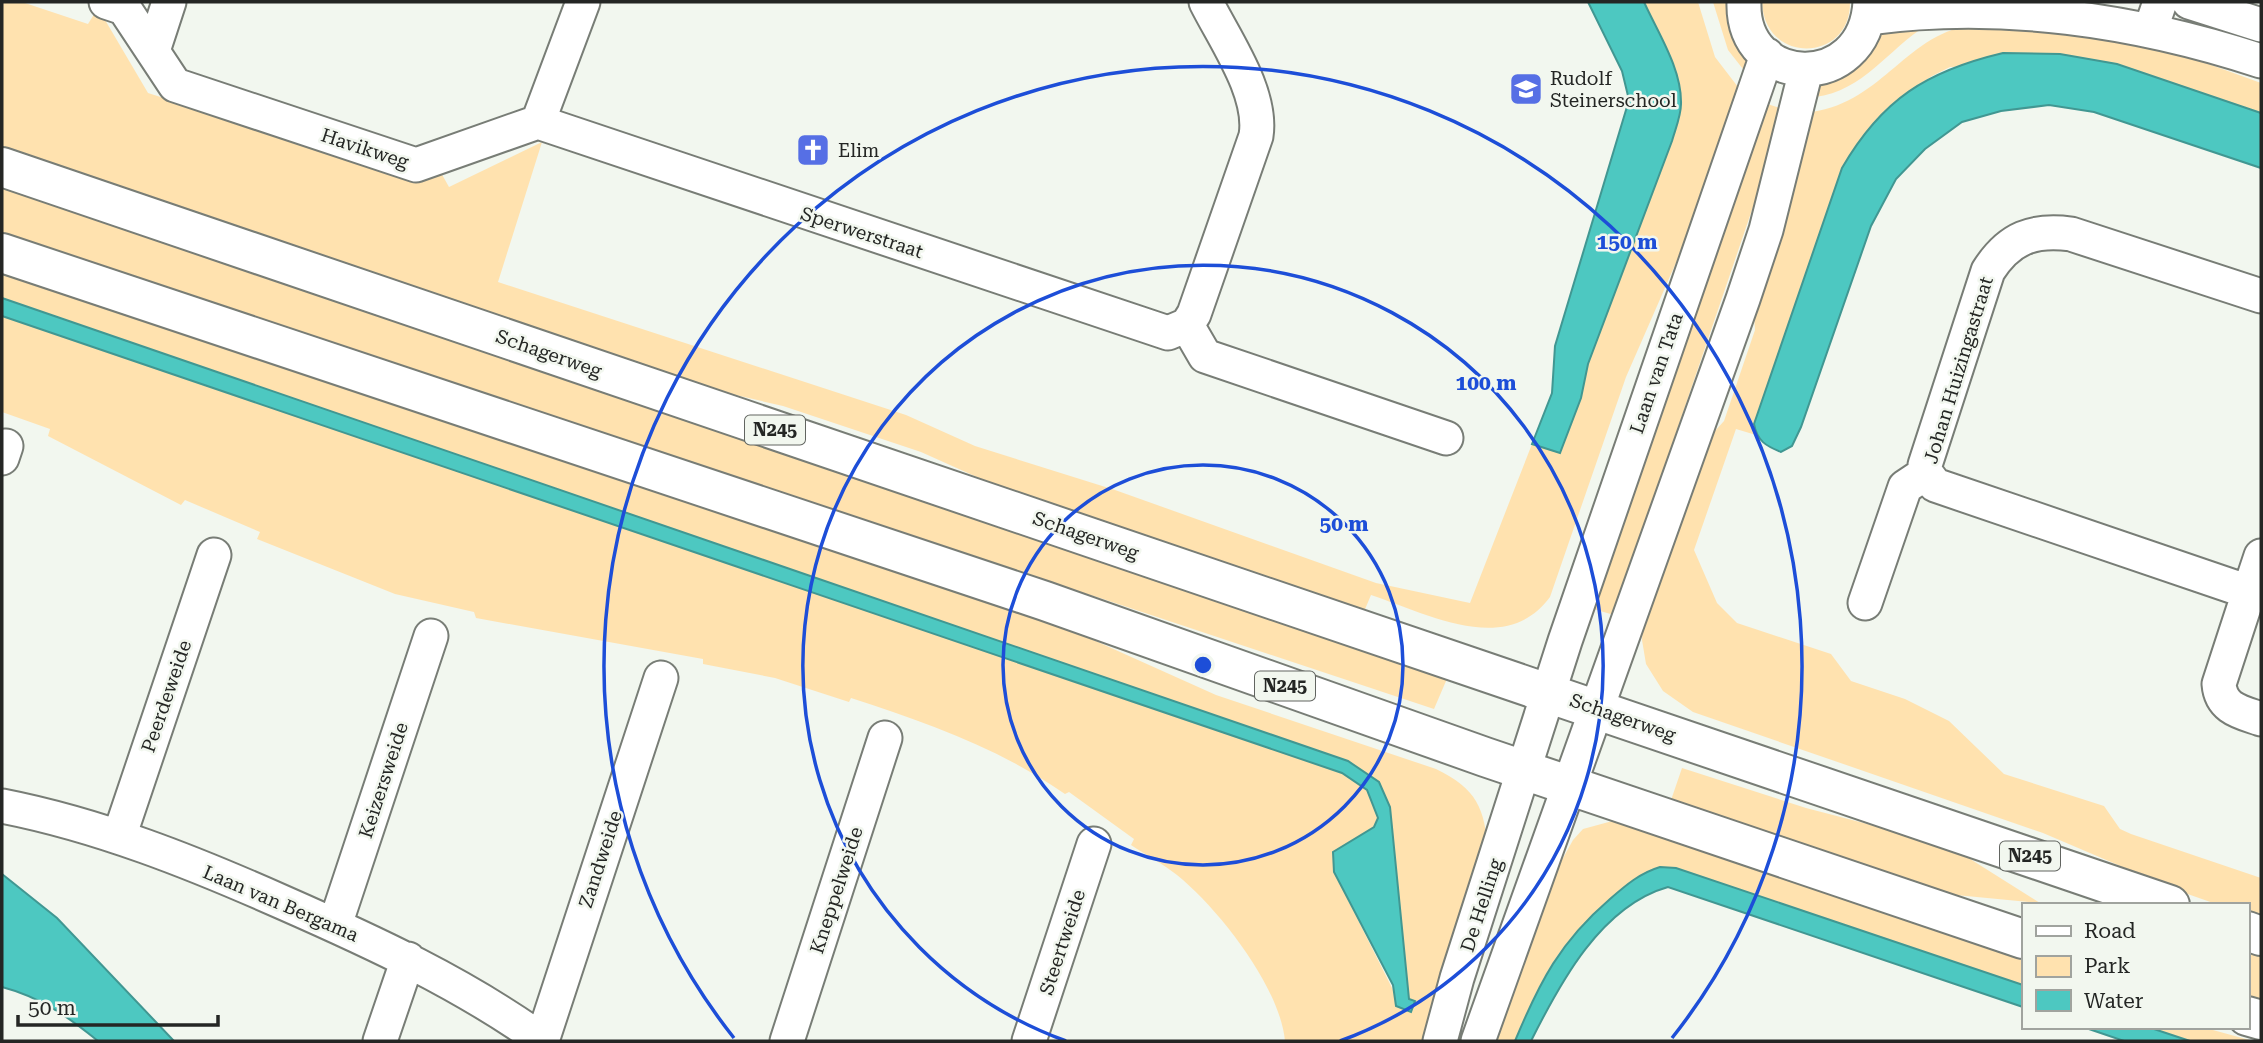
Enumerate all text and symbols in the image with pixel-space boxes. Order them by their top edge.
place label: Rudolf Steinerschool [1550,67,1677,112]
school or university icon: Rudolf Steinerschool [1507,70,1545,108]
street label: Havikweg [318,124,412,174]
church icon: Elim [794,131,832,169]
place label: Elim [838,139,879,162]
street label: Sperwerstraat [798,202,926,263]
text: 150 m [1597,230,1657,254]
street label: Johan Huizingastraat [1919,274,1998,467]
street label: Laan van Tata [1625,309,1688,437]
street label: Schagerweg [493,325,605,382]
text: 100 m [1456,371,1516,395]
road number: N245 [745,416,805,444]
street label: Schagerweg [1030,507,1142,564]
text: 50 m [1319,512,1369,536]
street label: Peerdeweide [137,637,196,755]
centre of rings [1191,653,1215,677]
road number: N245 [1255,672,1315,700]
street label: Schagerweg [1567,689,1679,746]
street label: Keizersweide [354,719,413,841]
street label: Zandweide [574,807,627,911]
street label: Kneppelweide [805,824,868,956]
road number: N245 [2000,842,2060,870]
street label: De Helling [1456,855,1507,955]
street label: Laan van Bergama [200,860,363,947]
street label: Steertweide [1035,887,1090,998]
legend [2022,903,2249,1029]
text: Road [2084,919,2136,943]
text: Park [2084,954,2130,978]
scale bar [18,984,217,1028]
text: Water [2084,989,2144,1013]
text: 50 m [28,996,76,1020]

